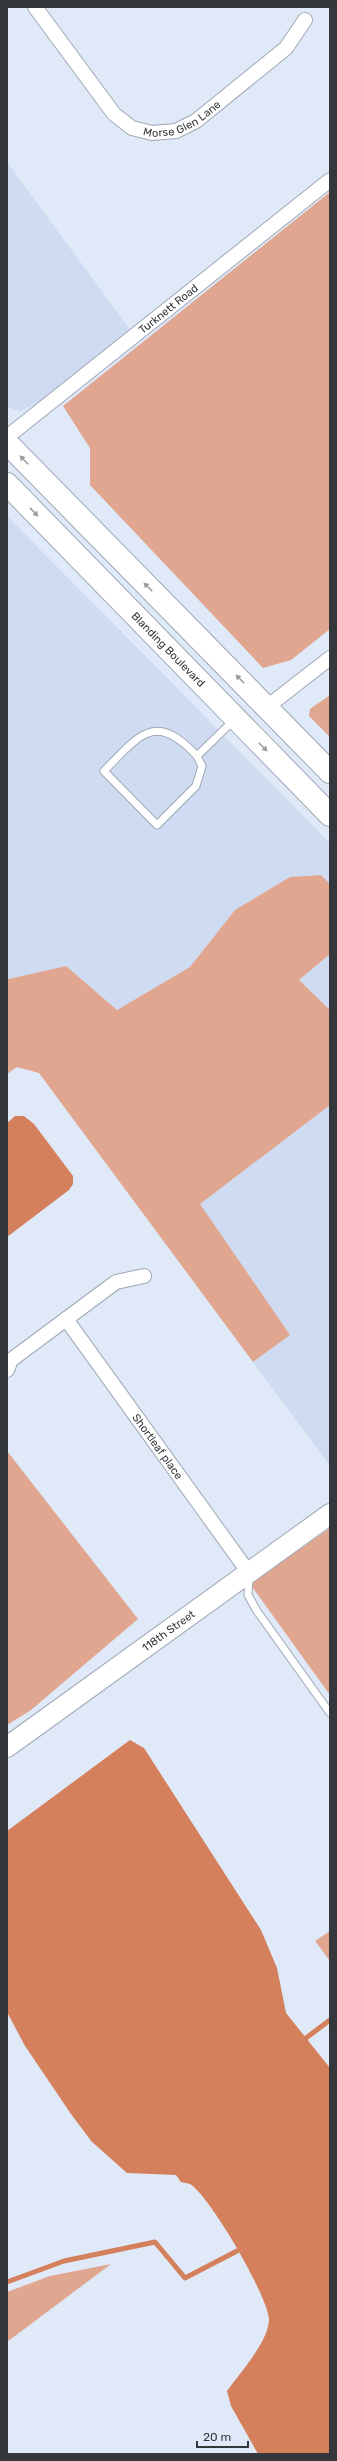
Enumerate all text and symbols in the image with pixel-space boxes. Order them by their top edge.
street label: Morse Glen Lane [142,97,223,139]
street label: Turknett Road [136,281,201,336]
one-way arrow [19,455,29,465]
one-way arrow [29,507,39,517]
one-way arrow [143,582,153,592]
street label: Blanding Boulevard [129,609,208,689]
one-way arrow [235,674,244,684]
one-way arrow [258,742,268,752]
street label: Shortleaf place [130,1411,186,1482]
street label: 118th Street [139,1607,198,1654]
scale bar [197,2423,248,2449]
text: 20 m [203,2430,231,2444]

